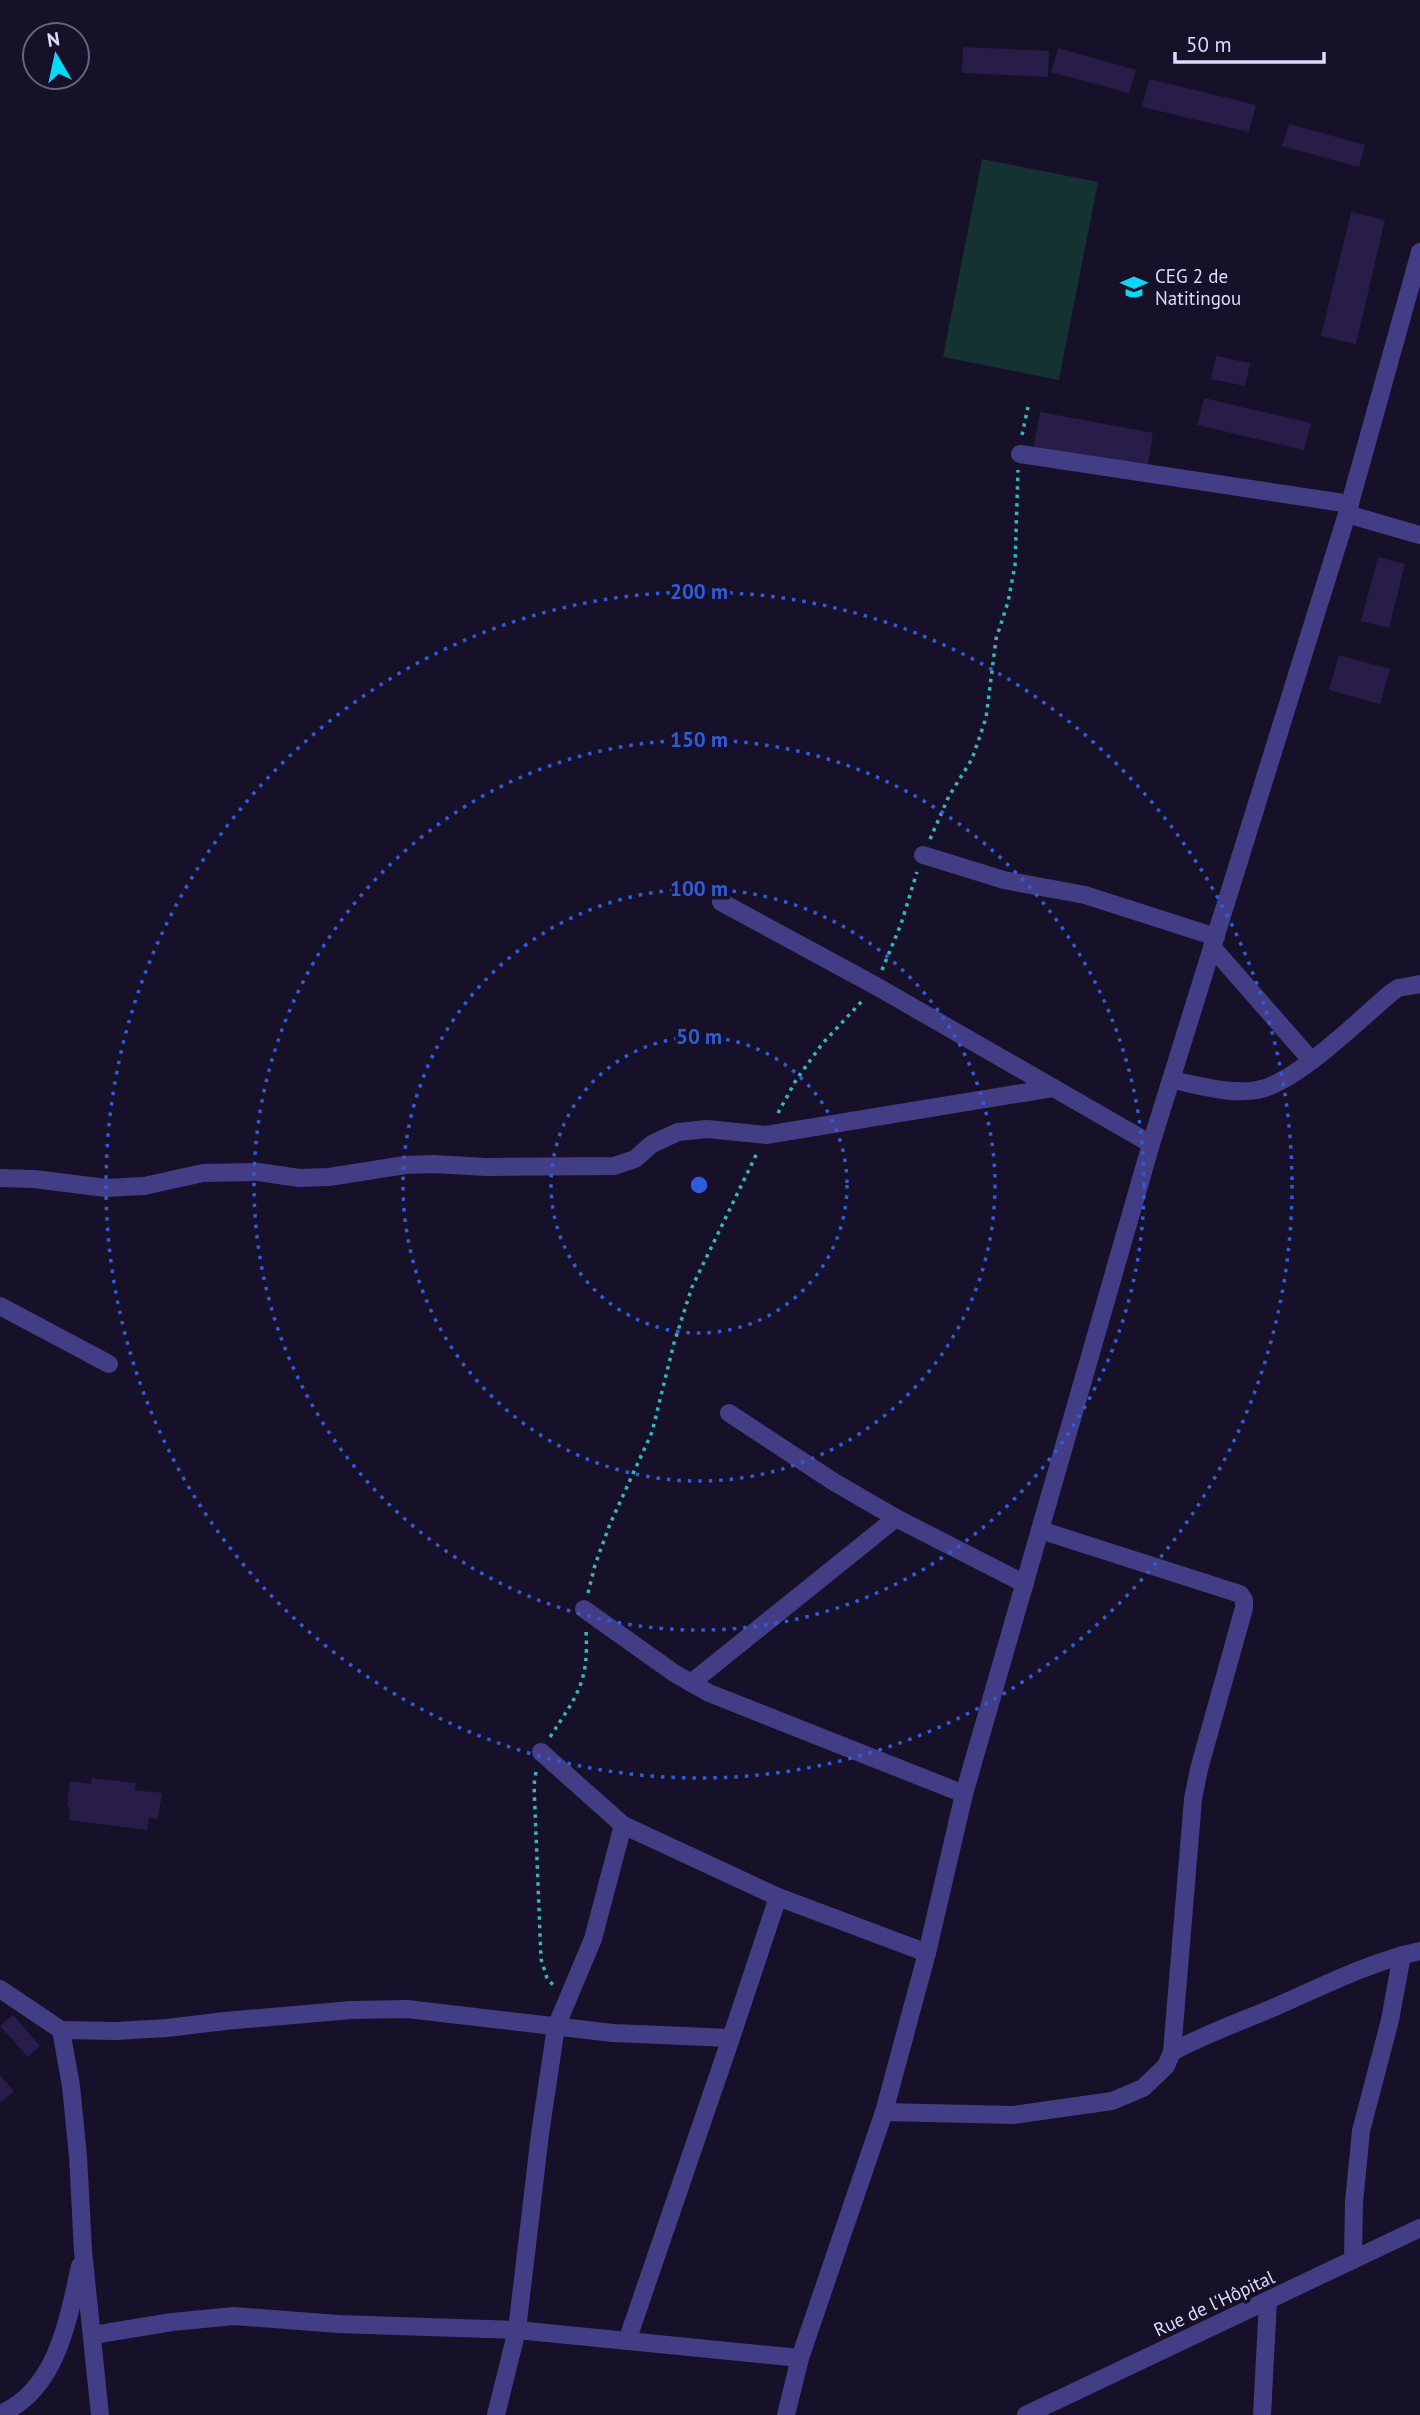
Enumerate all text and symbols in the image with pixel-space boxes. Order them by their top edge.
north arrow [21,21,91,91]
scale bar [1175,21,1324,65]
text: N [45,26,61,52]
text: 50 m [1186,31,1232,58]
place label: CEG 2 de Natitingou [1155,264,1241,310]
school or university icon: CEG 2 de Natitingou [1119,272,1149,302]
text: 200 m [670,578,728,605]
text: 150 m [670,726,728,753]
text: 100 m [670,875,728,902]
text: 50 m [676,1023,722,1050]
centre of rings [687,1173,711,1197]
street label: Rue de l'Hôpital [1150,2264,1279,2341]

